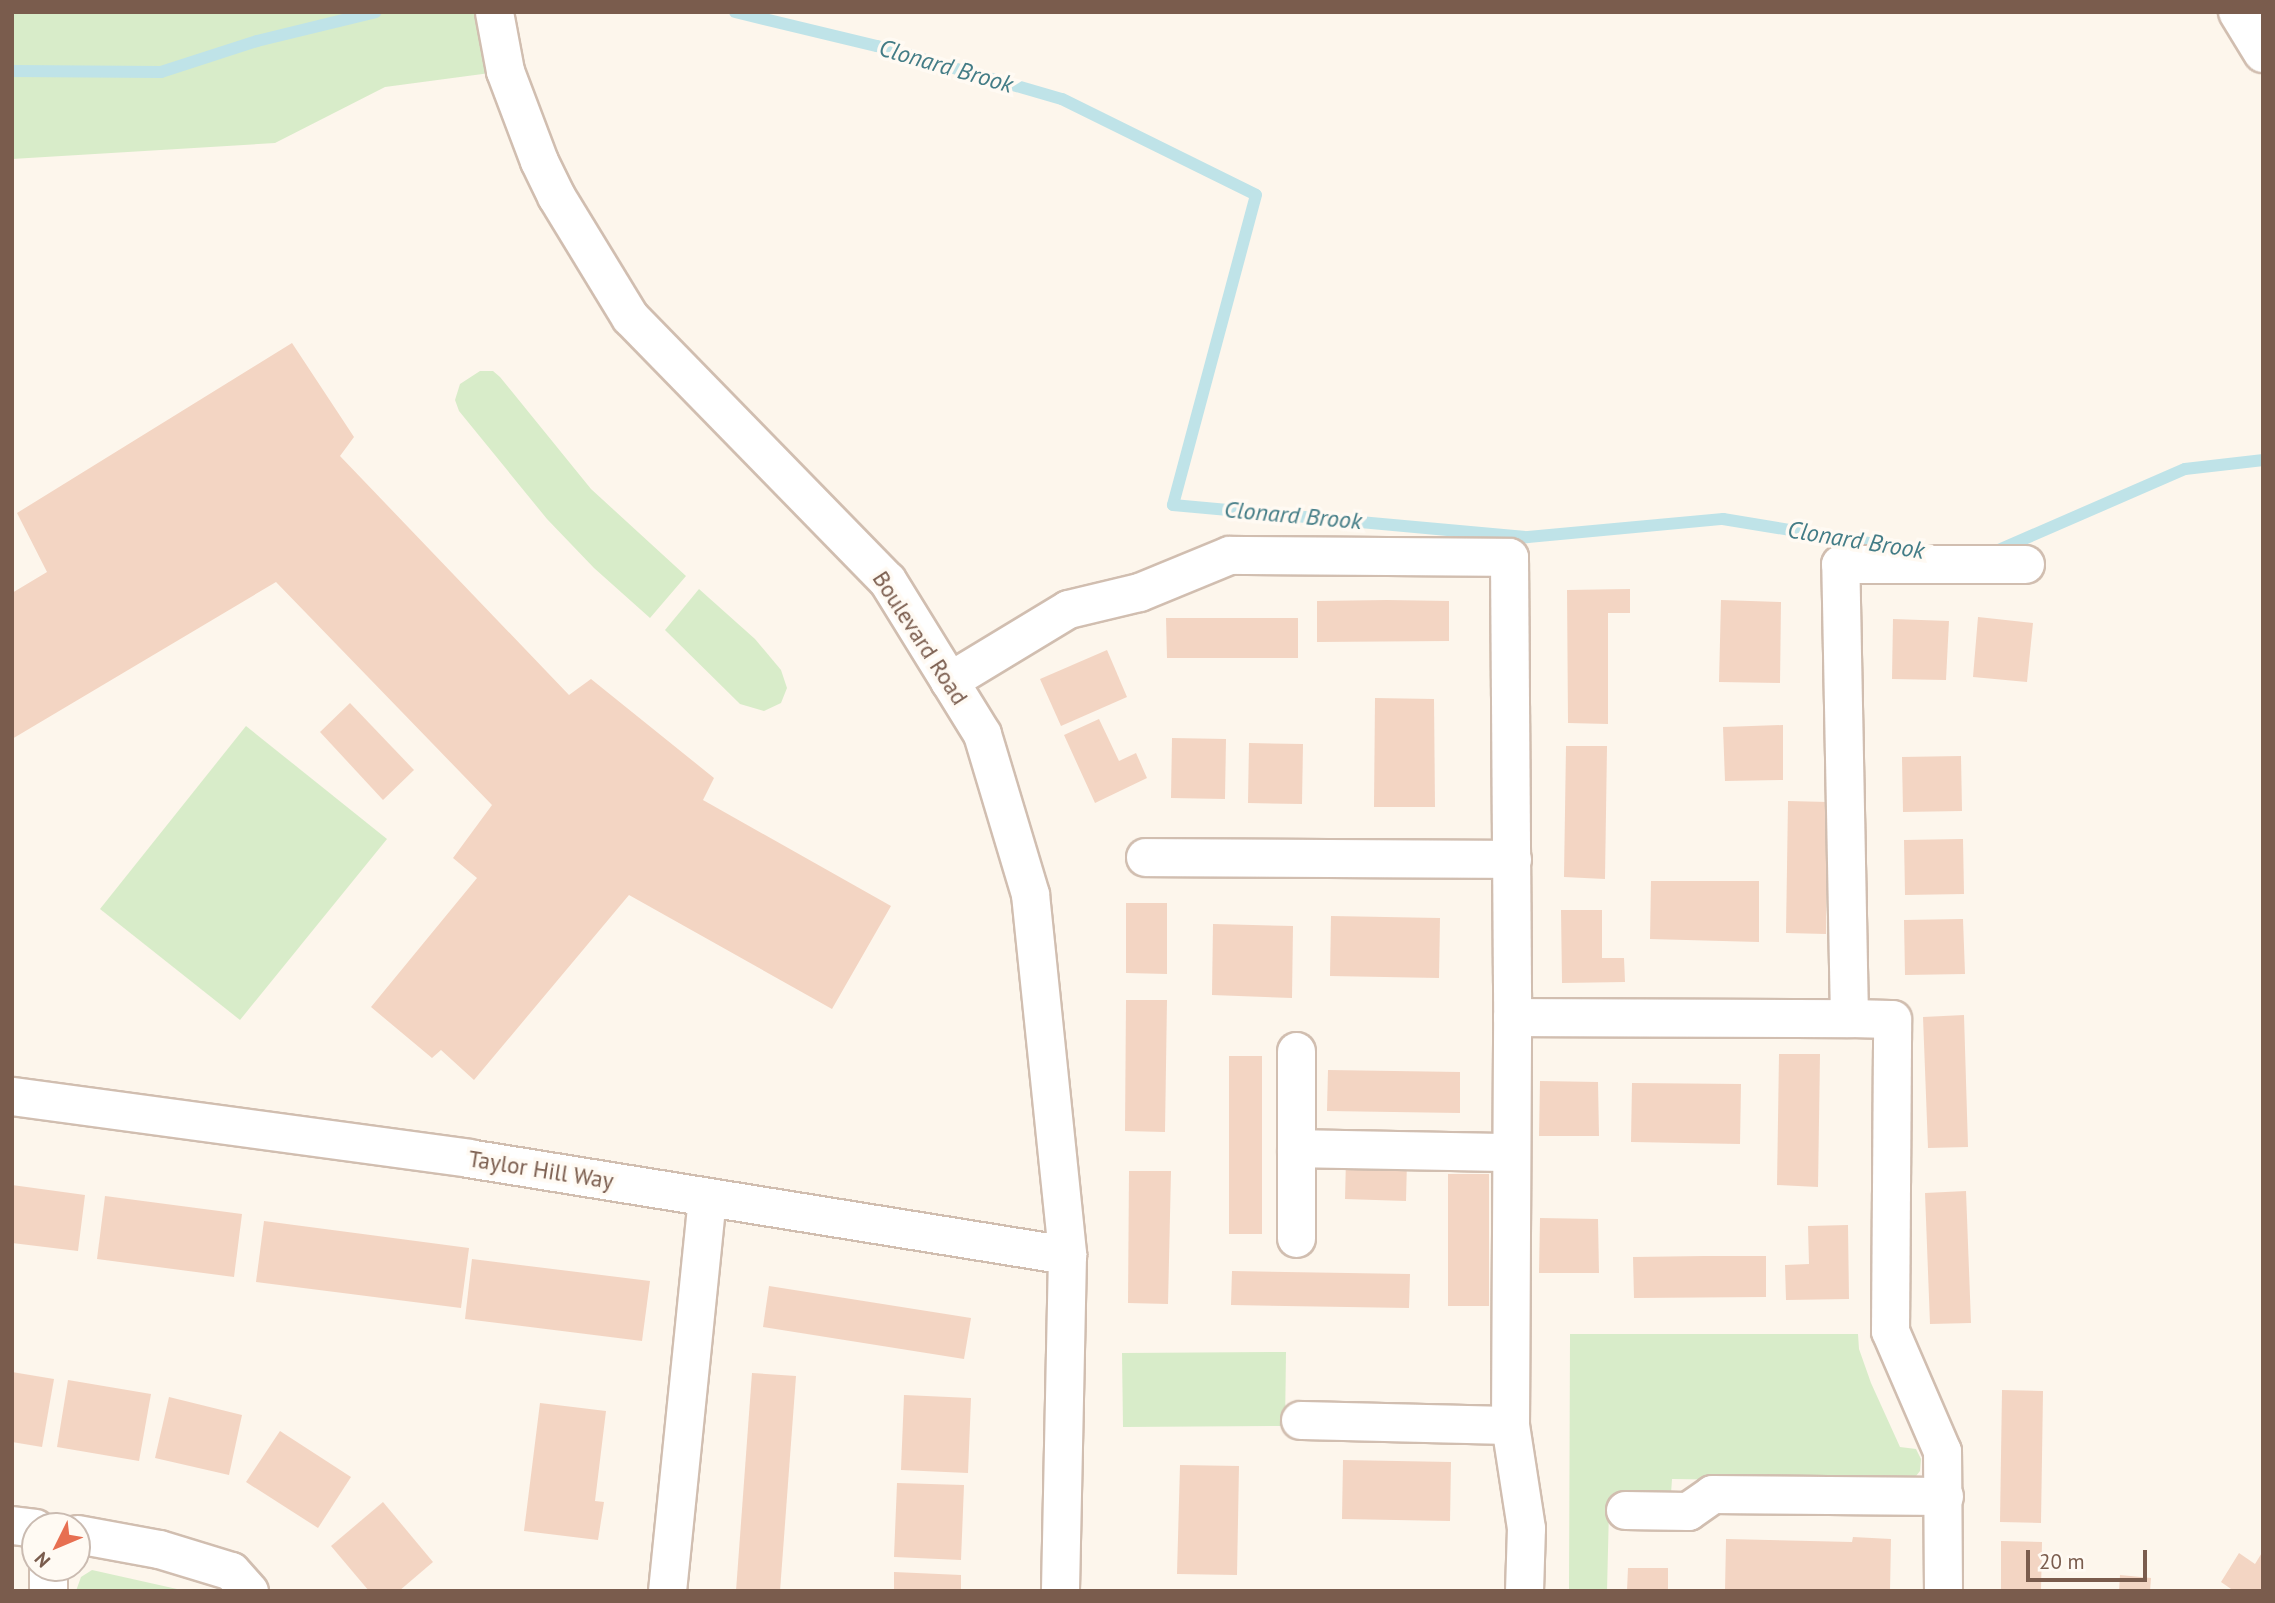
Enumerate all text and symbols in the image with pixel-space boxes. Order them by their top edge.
water label: Clonard Brook [876,33,1016,99]
water label: Clonard Brook [1223,495,1363,535]
water label: Clonard Brook [1786,515,1926,565]
street label: Boulevard Road [867,566,973,710]
street label: Taylor Hill Way [466,1145,616,1195]
north arrow [21,1512,91,1582]
scale bar [2030,1536,2151,1580]
text: N [29,1547,55,1573]
text: 20 m [2039,1548,2085,1575]

